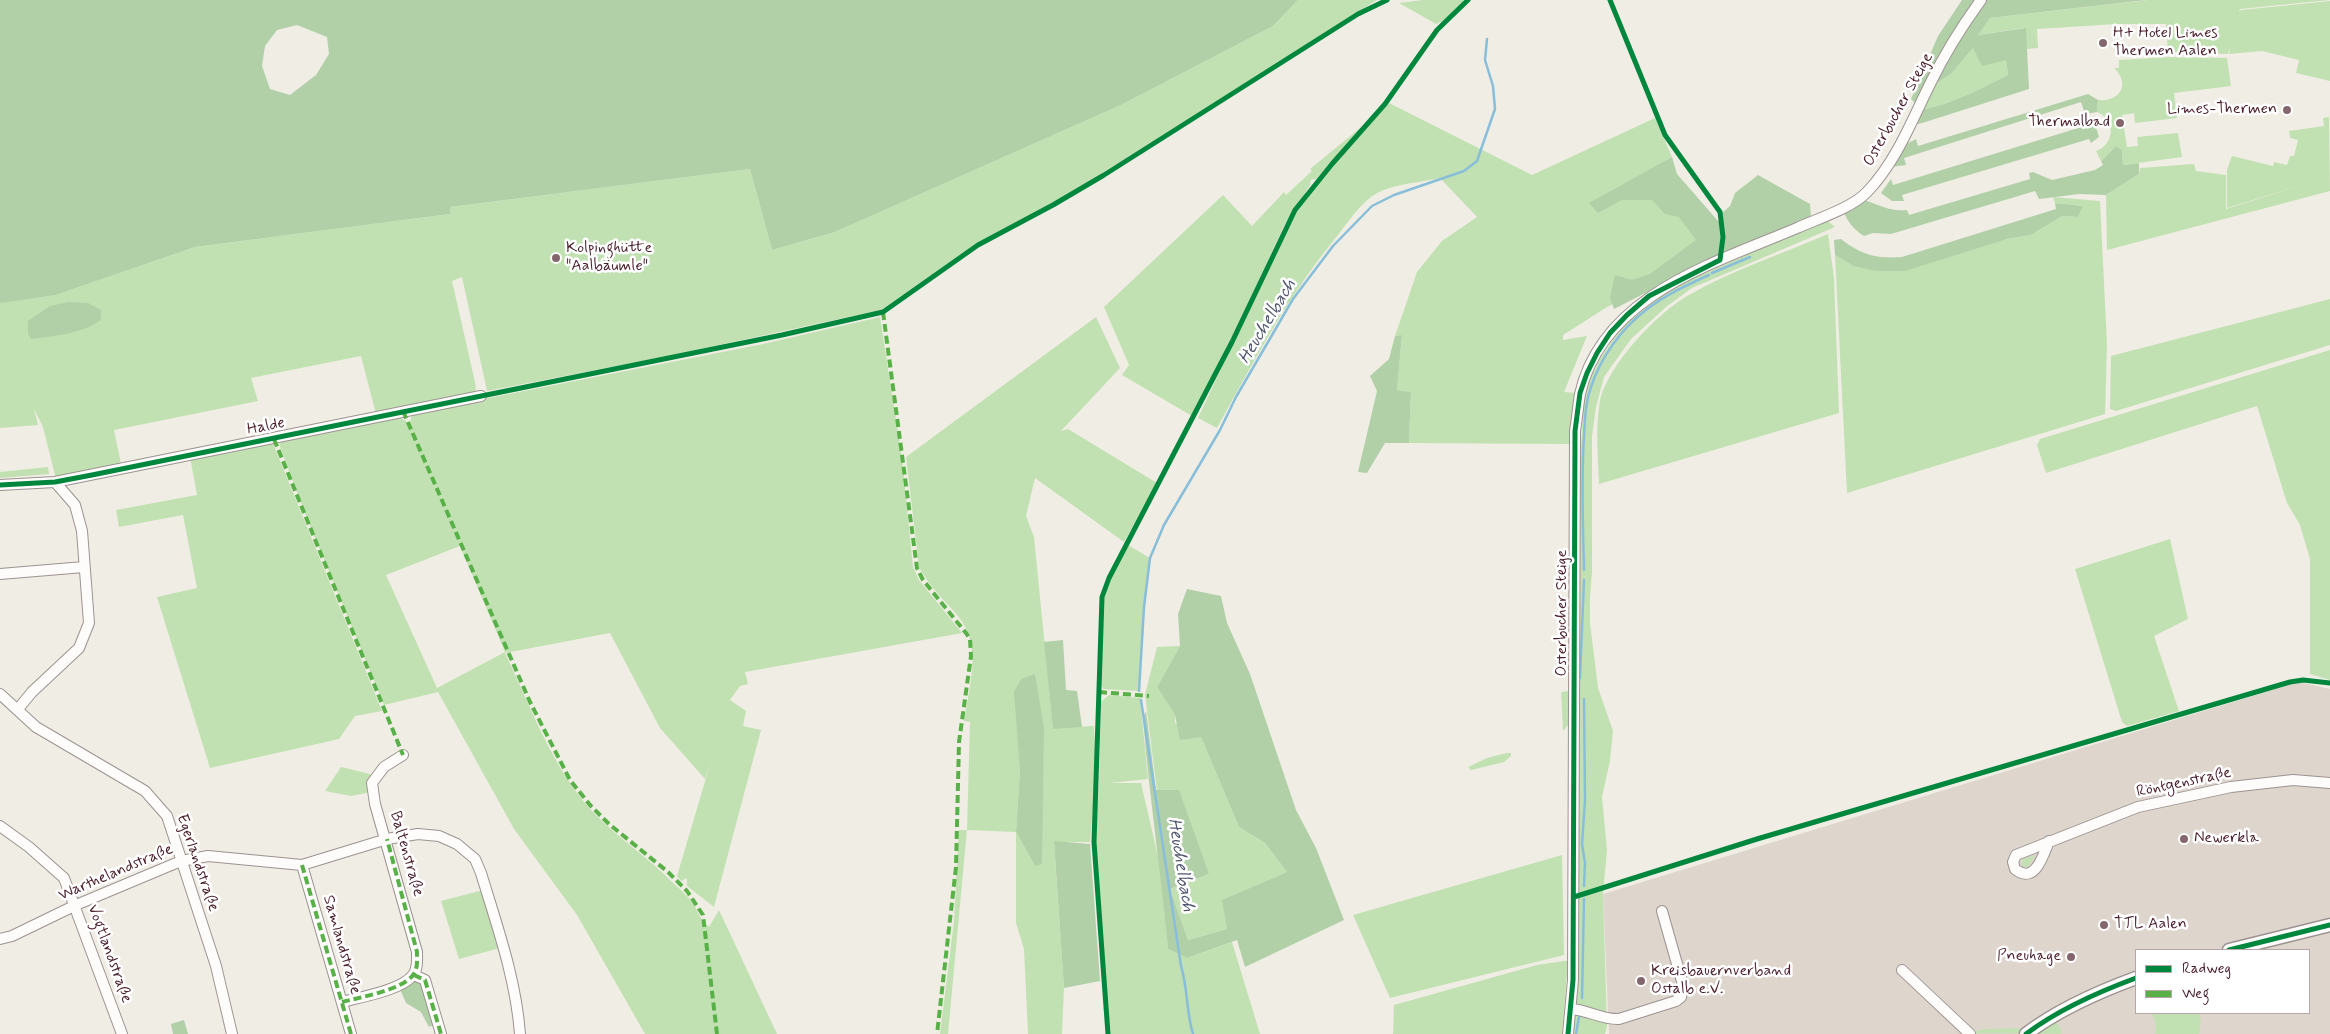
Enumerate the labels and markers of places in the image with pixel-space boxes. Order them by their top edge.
place label: H+ Hotel Limes Thermen Aalen [2113,24,2218,62]
marker: H+ Hotel Limes Thermen Aalen [2097,37,2109,49]
place label: Limes-Thermen [2167,100,2277,120]
marker: Limes-Thermen [2281,104,2293,116]
place label: Thermalbad [2028,113,2110,133]
marker: Thermalbad [2114,117,2126,129]
place label: Kolpinghütte "Aalbäumle" [566,239,652,277]
marker: Kolpinghütte "Aalbäumle" [550,252,562,264]
place label: Newerkla [2194,829,2259,849]
marker: Newerkla [2178,833,2190,845]
place label: TTL Aalen [2114,915,2187,935]
marker: TTL Aalen [2098,919,2110,931]
place label: Pneuhage [1997,947,2061,967]
marker: Pneuhage [2065,951,2077,963]
place label: Kreisbauernverband Ostalb e.V. [1651,962,1791,1000]
marker: Kreisbauernverband Ostalb e.V. [1635,975,1647,987]

